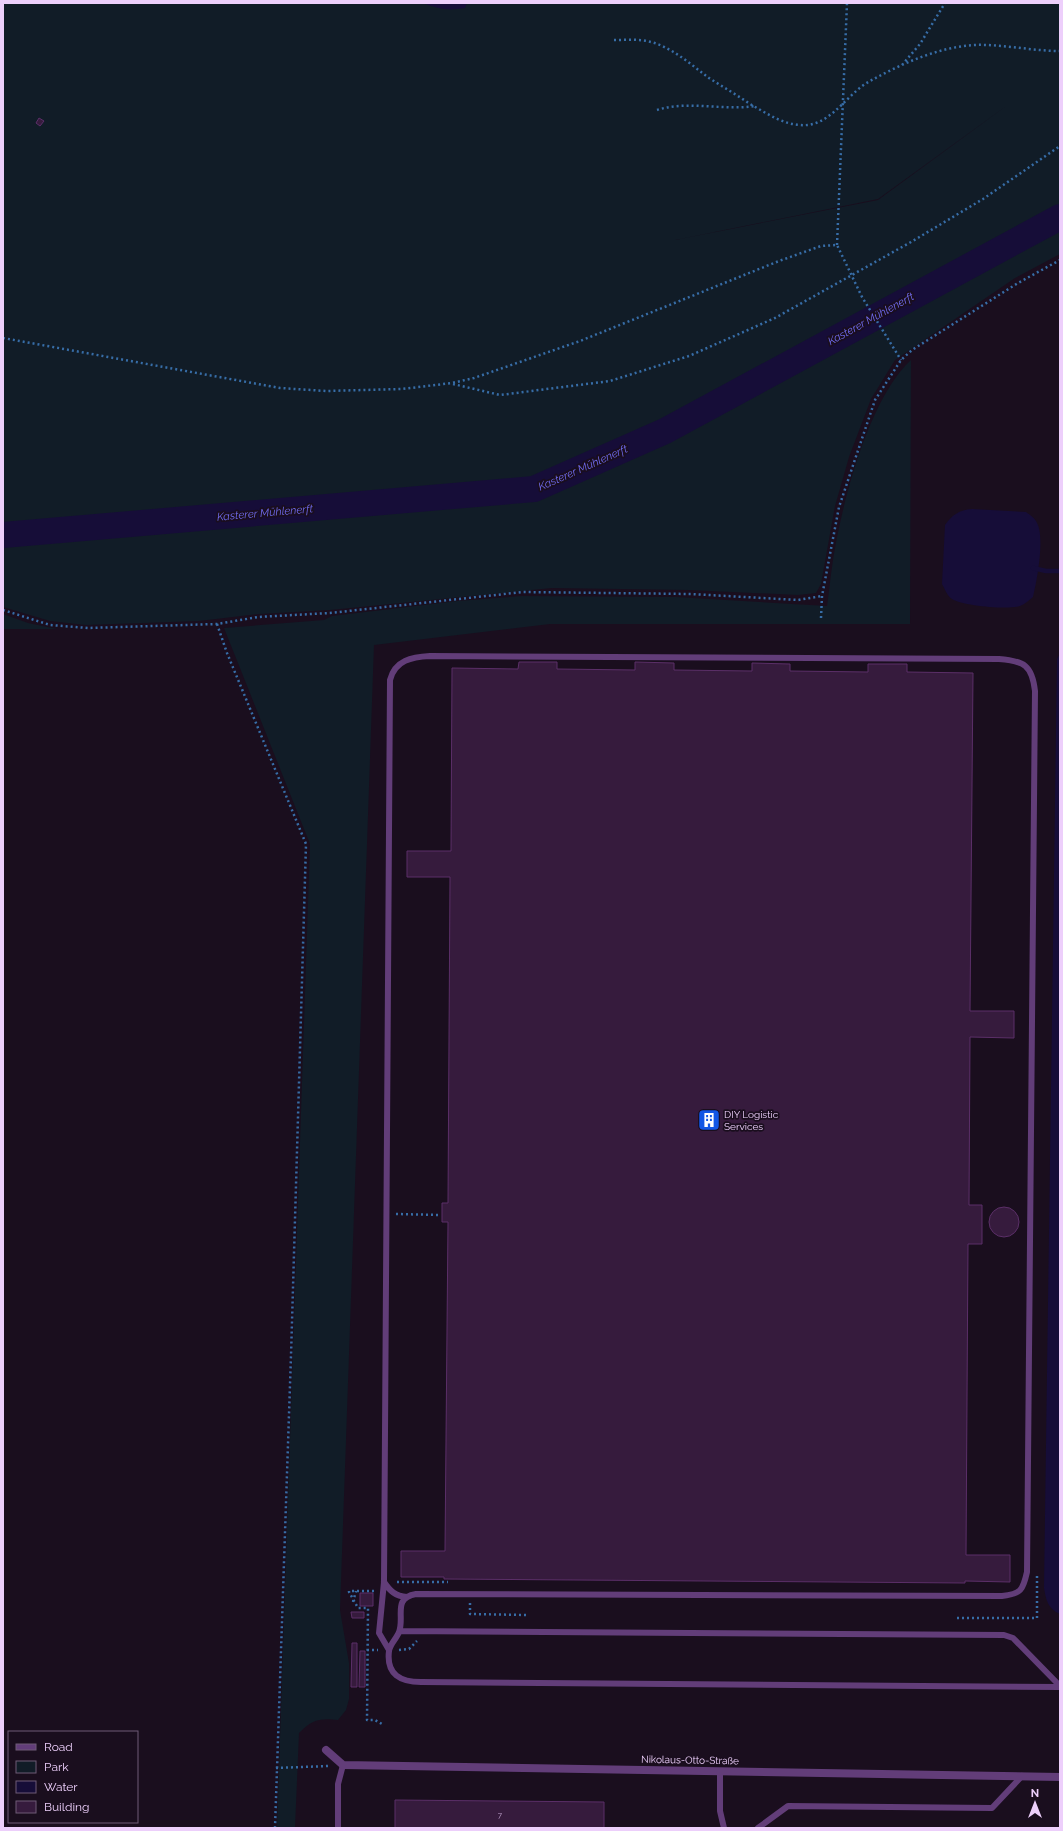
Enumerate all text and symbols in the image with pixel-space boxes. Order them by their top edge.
water label: Kasterer Mühlenerft [826,290,917,348]
water label: Kasterer Mühlenerft [536,442,630,494]
water label: Kasterer Mühlenerft [216,502,314,524]
building icon: DIY Logistic Services [696,1107,722,1133]
place label: DIY Logistic Services [724,1109,779,1132]
legend [8,1731,138,1823]
text: Road [44,1740,73,1754]
street label: Nikolaus-Otto-Straße [641,1754,739,1766]
text: Park [44,1760,69,1774]
text: Water [44,1780,78,1794]
north arrow [1015,1783,1055,1823]
text: N [1031,1787,1039,1800]
text: Building [44,1800,90,1814]
house number: 7 [498,1810,503,1820]

